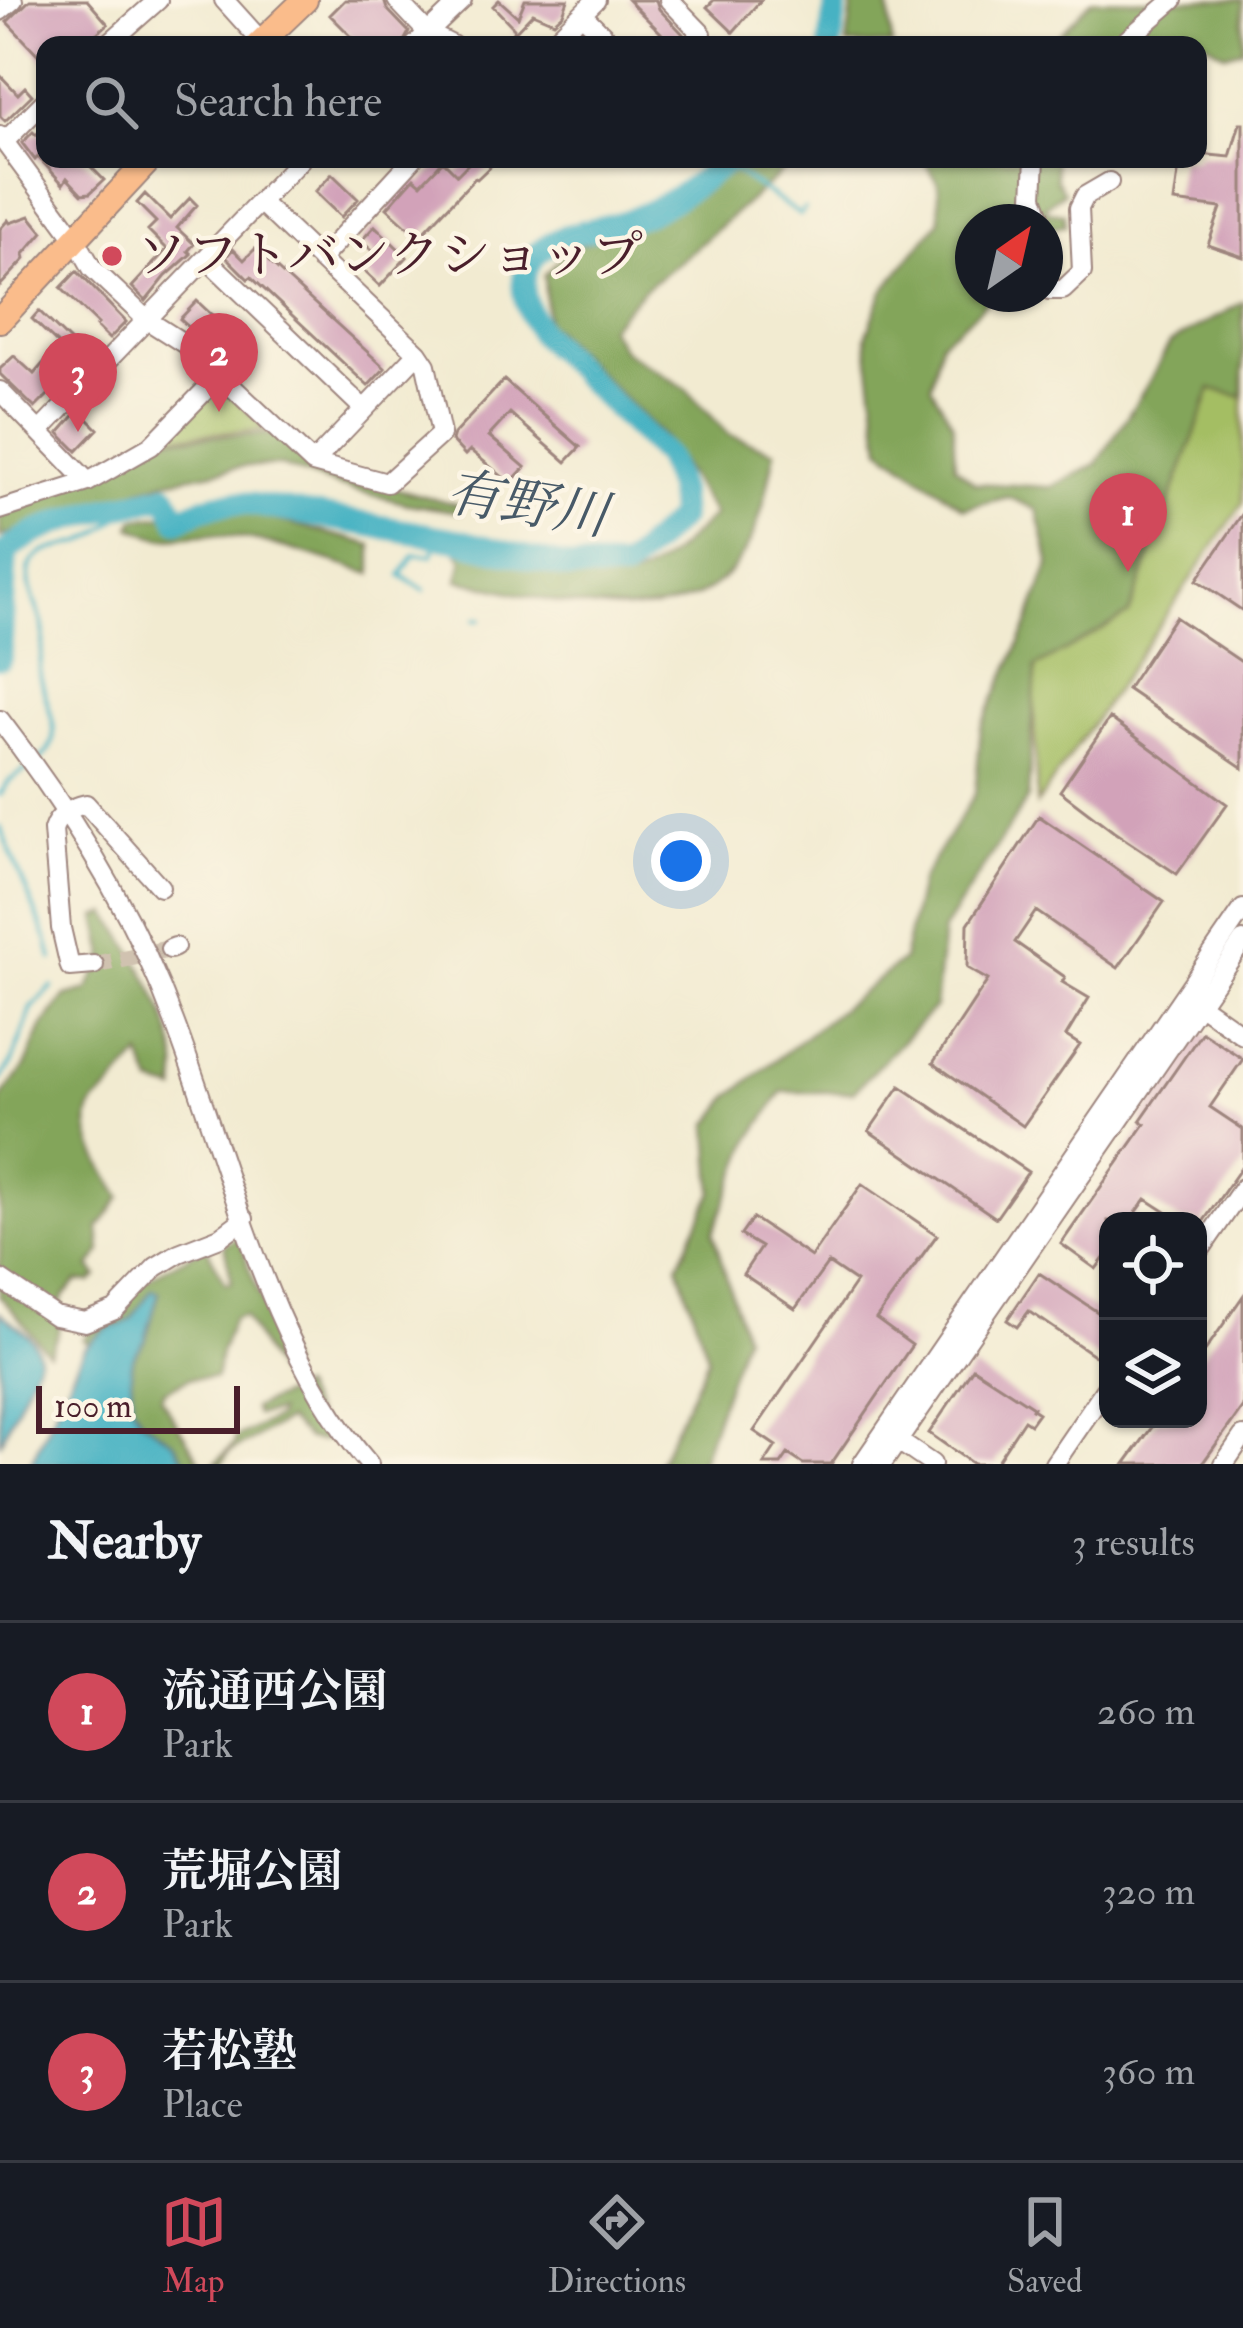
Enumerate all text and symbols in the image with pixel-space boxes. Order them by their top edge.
search box [36,36,1207,168]
icon: search [78,69,144,135]
text: Search here [174,74,382,130]
north arrow [955,204,1063,312]
place label: ソフトバンクショップ [136,224,643,288]
marker: ソフトバンクショップ [99,243,125,269]
pin: 2 [180,313,258,412]
pin: 3 [39,333,117,432]
water label: 有野川 [442,459,617,552]
pin: 1 [1089,473,1167,572]
your location [651,831,711,891]
map controls [1099,1212,1207,1428]
button: locate [1099,1212,1207,1320]
button: layers [1099,1320,1207,1428]
scale bar [36,1380,240,1433]
text: 100 m [54,1386,132,1427]
text: Nearby [48,1510,201,1574]
text: 3 results [1072,1518,1195,1567]
text: 流通西公園 [162,1664,387,1720]
text: 1 [80,1687,94,1736]
text: 260 m [1097,1687,1195,1736]
text: Park [162,1720,233,1769]
text: 荒堀公園 [162,1844,342,1900]
text: 2 [77,1867,97,1916]
text: 320 m [1102,1867,1195,1916]
text: Park [162,1900,233,1949]
text: 若松塾 [162,2024,297,2080]
text: 3 [80,2047,94,2096]
text: 360 m [1102,2047,1195,2096]
text: Place [162,2080,243,2129]
tab: Map [161,2189,227,2302]
tab: Directions [548,2189,686,2302]
tab: Saved [1007,2189,1082,2302]

